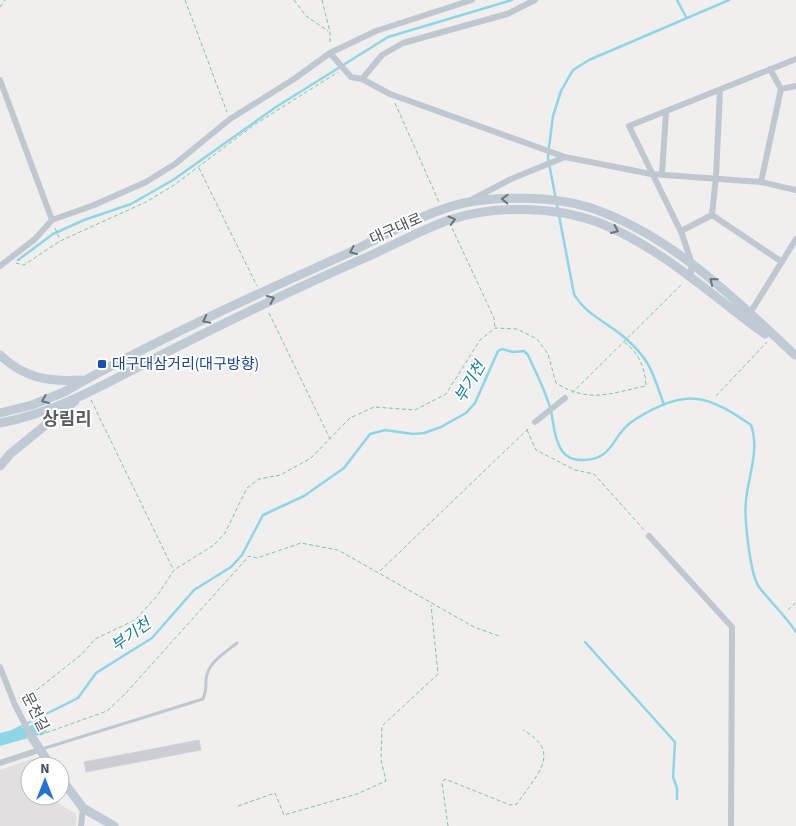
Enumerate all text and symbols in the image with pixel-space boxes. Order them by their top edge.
one-way arrow [501,194,509,205]
street label: 대구대로 [367,208,425,250]
one-way arrow [448,216,456,226]
one-way arrow [609,224,618,234]
one-way arrow [349,244,358,255]
one-way arrow [710,279,719,287]
one-way arrow [266,295,275,306]
one-way arrow [202,314,211,324]
place label: 대구대삼거리(대구방향) [112,354,259,375]
water label: 부기천 [449,355,492,407]
marker: 대구대삼거리(대구방향) [96,358,108,370]
one-way arrow [41,394,49,404]
district label: 상림리 [42,407,92,432]
water label: 부기천 [107,612,157,657]
street label: 문천길 [16,689,54,735]
north arrow [20,756,70,806]
text: N [40,759,50,779]

